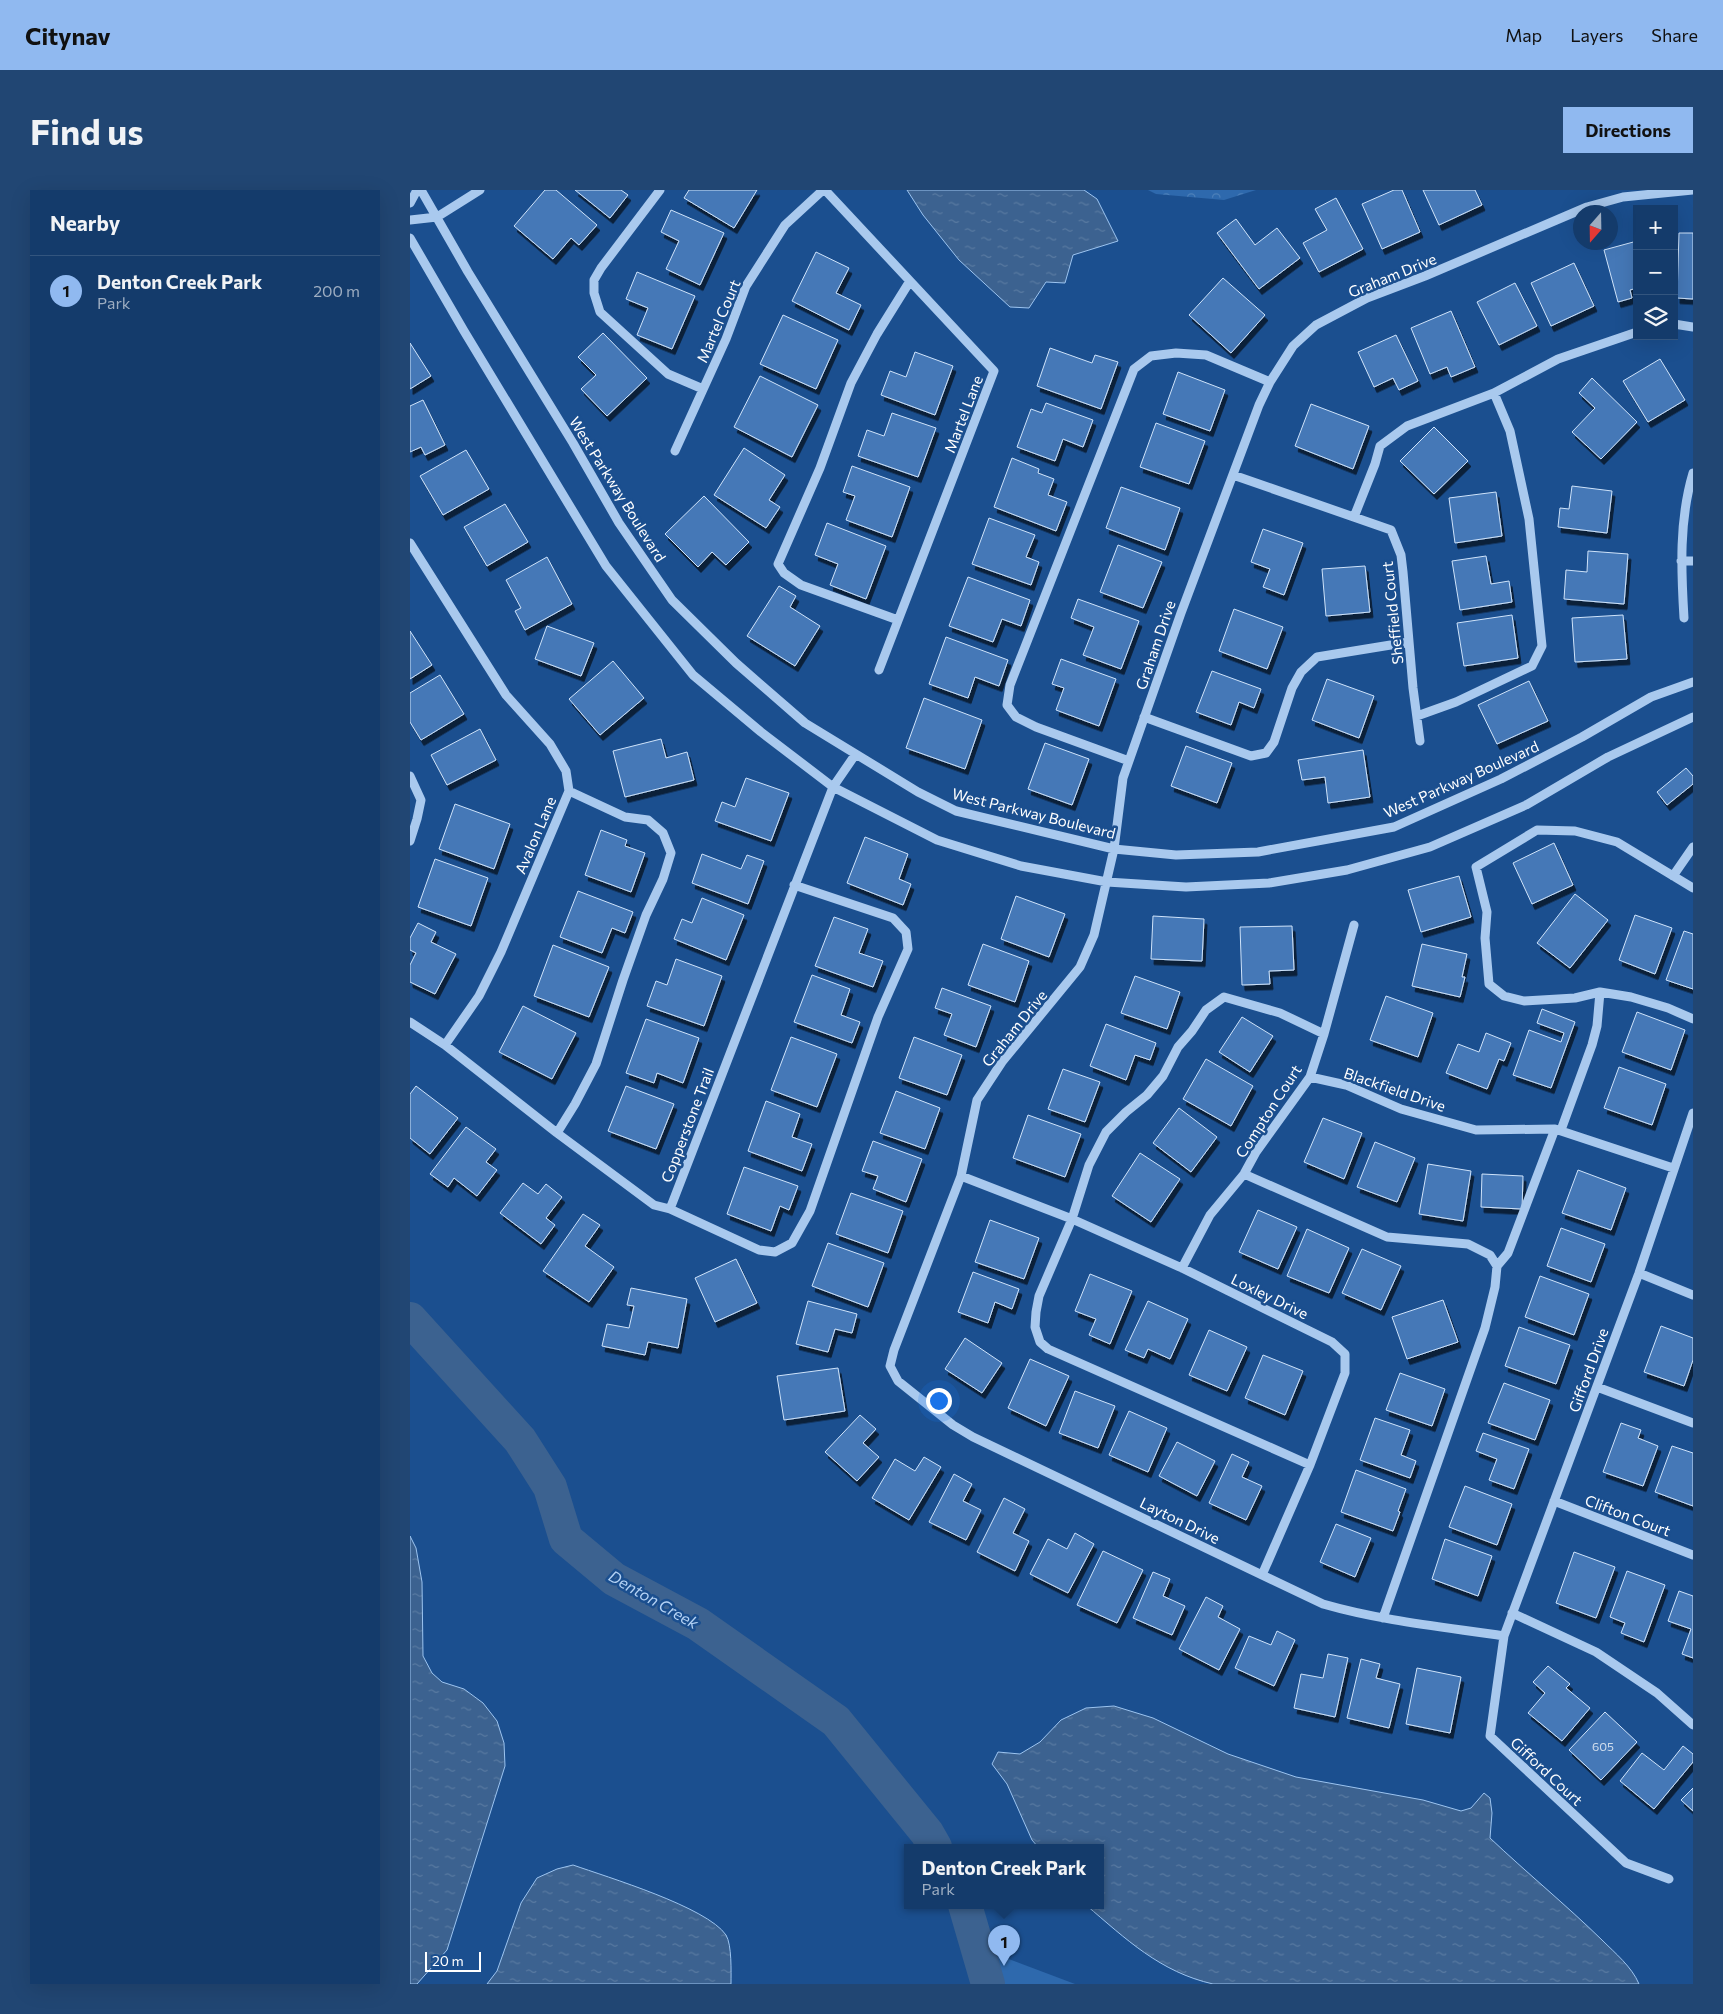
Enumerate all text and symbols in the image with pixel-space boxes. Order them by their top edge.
text: Citynav [25,21,111,50]
text: Map [1505,24,1542,46]
text: Layers [1570,24,1623,46]
text: Share [1651,24,1698,46]
button: Directions [1563,107,1693,153]
text: Find us [30,109,144,152]
north arrow [1573,205,1618,250]
map controls [1633,205,1678,340]
button: + [1633,205,1678,250]
text: Nearby [50,210,120,235]
street label: Graham Drive [1345,249,1439,301]
button: − [1633,250,1678,295]
text: Denton Creek Park [97,270,262,293]
street label: Martel Court [692,277,744,365]
text: 1 [62,281,70,300]
text: 200 m [313,281,360,300]
text: Park [97,293,130,312]
button: layers [1633,295,1678,340]
street label: Martel Lane [940,373,986,455]
street label: West Parkway Boulevard [566,413,670,565]
street label: Sheffield Court [1378,561,1406,665]
street label: Graham Drive [1131,598,1179,692]
street label: West Parkway Boulevard [1381,737,1541,821]
street label: West Parkway Boulevard [950,784,1118,842]
street label: Avalon Lane [511,794,559,876]
street label: Graham Drive [978,986,1050,1070]
street label: Compton Court [1231,1061,1305,1161]
street label: Blackfield Drive [1342,1063,1448,1115]
street label: Copperstone Trail [657,1065,717,1185]
street label: Loxley Drive [1228,1270,1312,1322]
street label: Gifford Drive [1564,1325,1612,1415]
your location [926,1388,952,1414]
street label: Clifton Court [1583,1490,1673,1540]
street label: Layton Drive [1137,1493,1223,1547]
water label: Denton Creek [606,1566,702,1632]
street label: Gifford Court [1507,1733,1587,1809]
house number: 605 [1592,1739,1614,1753]
popup [904,1844,1104,1909]
text: Denton Creek Park [921,1856,1087,1879]
text: Park [921,1879,955,1898]
pin: 1 [988,1925,1020,1966]
scale bar [425,1949,481,1972]
text: 20 m [432,1952,464,1969]

